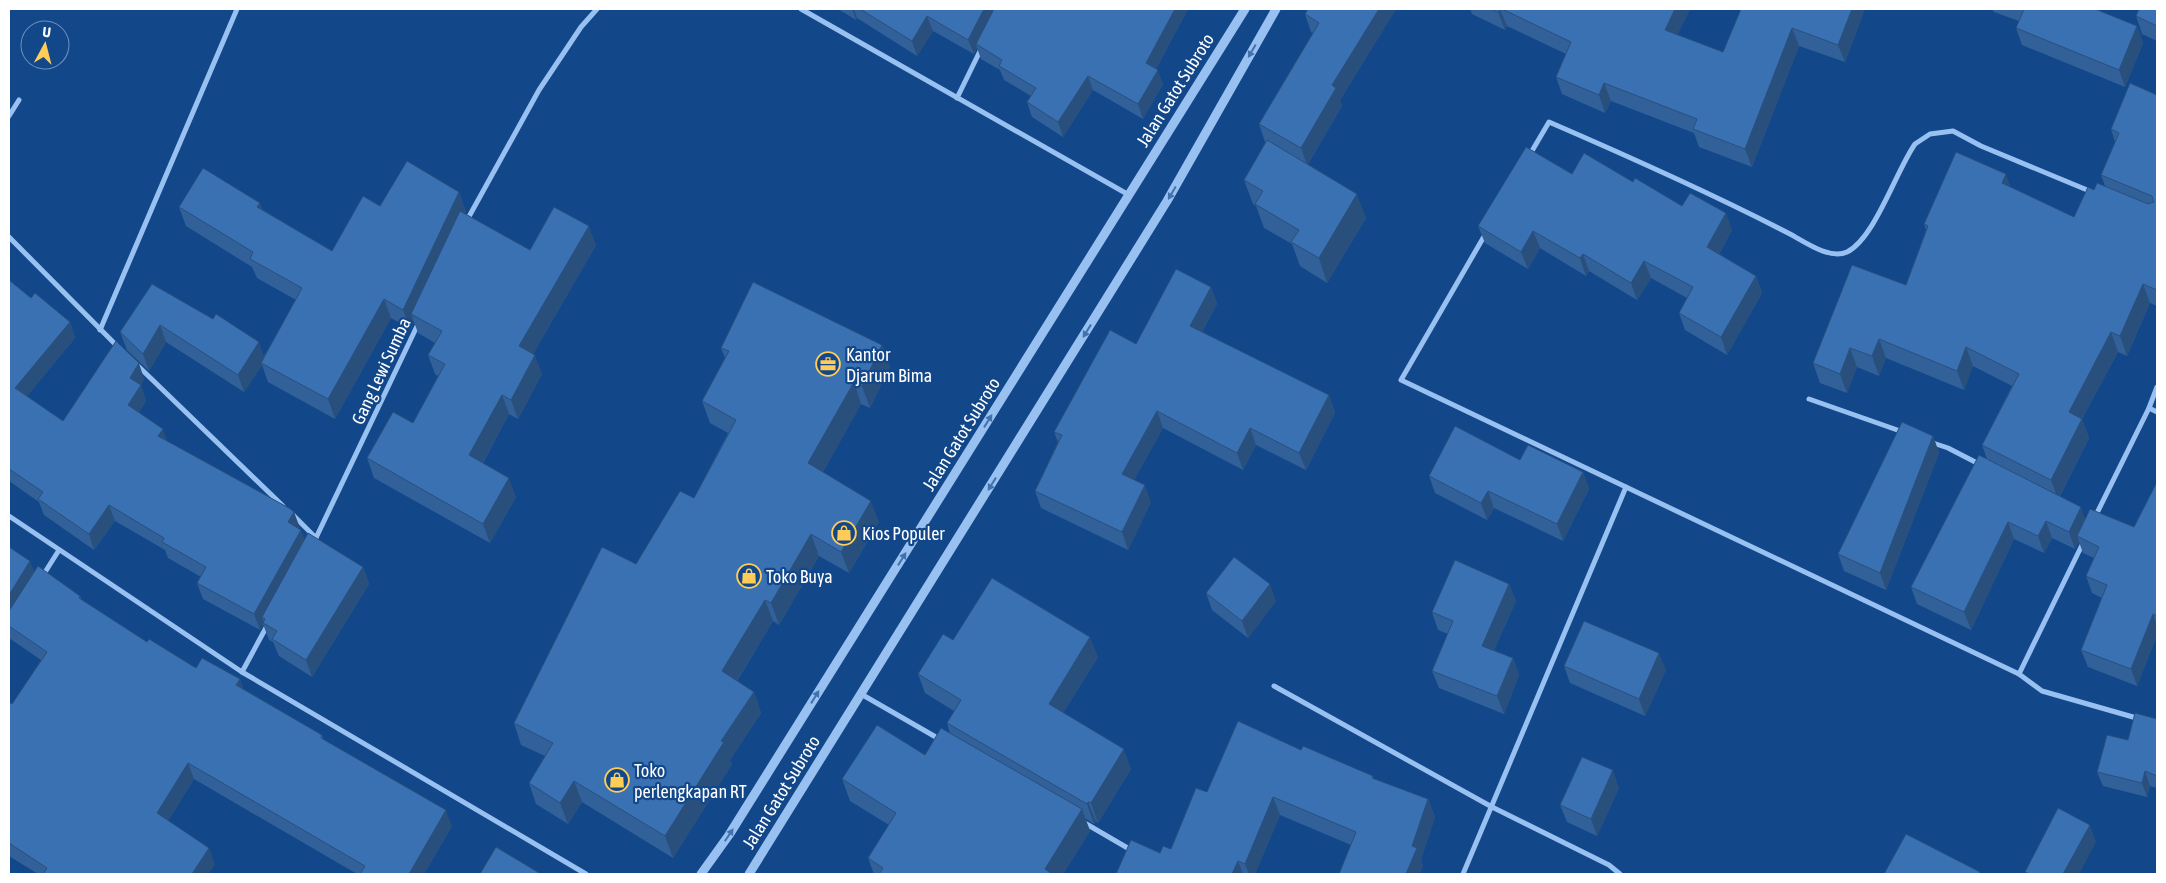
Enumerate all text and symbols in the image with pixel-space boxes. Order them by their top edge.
north arrow [20,20,70,70]
text: U [42,24,52,41]
street label: Jalan Gatot Subroto [1132,30,1218,150]
one-way arrow [1248,44,1256,59]
one-way arrow [1168,185,1176,200]
street label: Gang Lewi Sumba [347,314,415,428]
one-way arrow [1082,324,1091,338]
place label: Kantor Djarum Bima [846,344,932,386]
office icon: Kantor Djarum Bima [815,351,841,377]
street label: Jalan Gatot Subroto [918,374,1004,494]
one-way arrow [983,415,992,428]
one-way arrow [987,477,997,491]
shop icon: Kios Populer [831,520,857,546]
place label: Kios Populer [862,523,945,544]
one-way arrow [897,553,906,566]
shop icon: Toko Buya [736,563,762,589]
place label: Toko Buya [766,566,833,587]
one-way arrow [811,690,820,704]
street label: Jalan Gatot Subroto [738,732,824,852]
place label: Toko perlengkapan RT [634,760,747,802]
shop icon: Toko perlengkapan RT [604,767,630,793]
one-way arrow [724,828,734,841]

